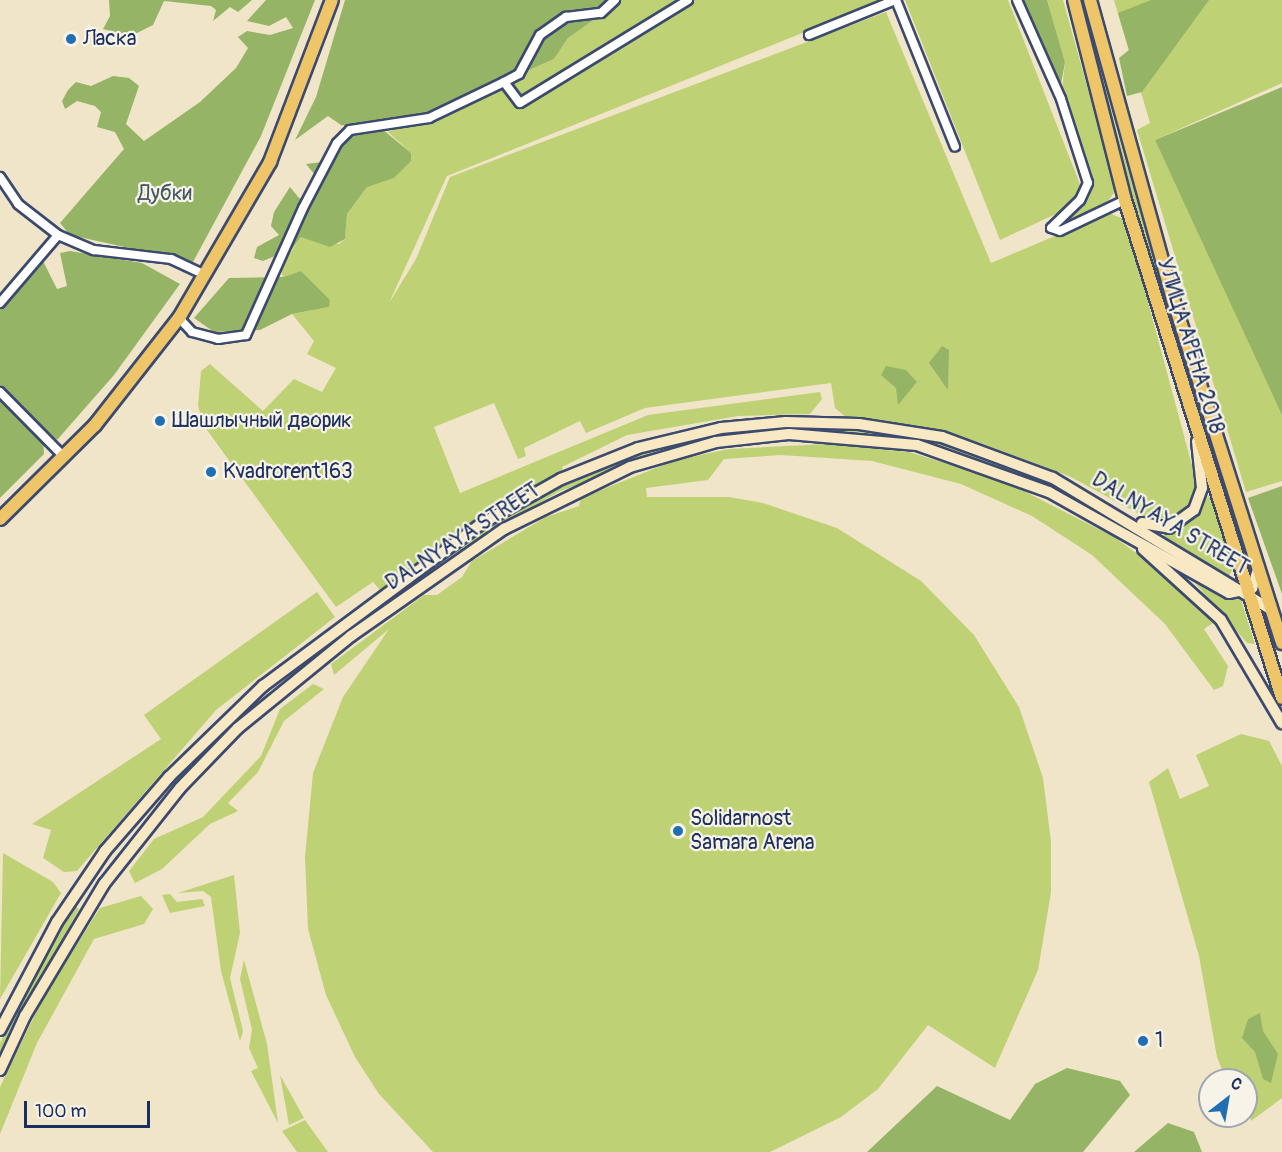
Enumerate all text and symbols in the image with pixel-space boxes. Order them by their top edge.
place label: Ласка [83,26,137,52]
marker: Ласка [64,32,78,46]
park label: Дубки [138,181,192,207]
street label: УЛИЦА АРЕНА 2018 [1151,255,1229,437]
place label: Шашлычный дворик [172,408,352,434]
marker: Шашлычный дворик [153,414,167,428]
place label: Kvadrorent163 [223,459,353,485]
marker: Kvadrorent163 [204,465,218,479]
street label: DALNYAYA STREET [1087,467,1253,581]
street label: DALNYAYA STREET [381,478,545,596]
place label: Solidarnost Samara Arena [690,806,815,856]
marker: Solidarnost Samara Arena [671,824,685,838]
place label: 1 [1155,1028,1163,1054]
marker: 1 [1136,1034,1150,1048]
north arrow [1198,1068,1258,1128]
text: С [1227,1073,1246,1095]
scale bar [27,1089,153,1127]
text: 100 m [35,1100,87,1123]

